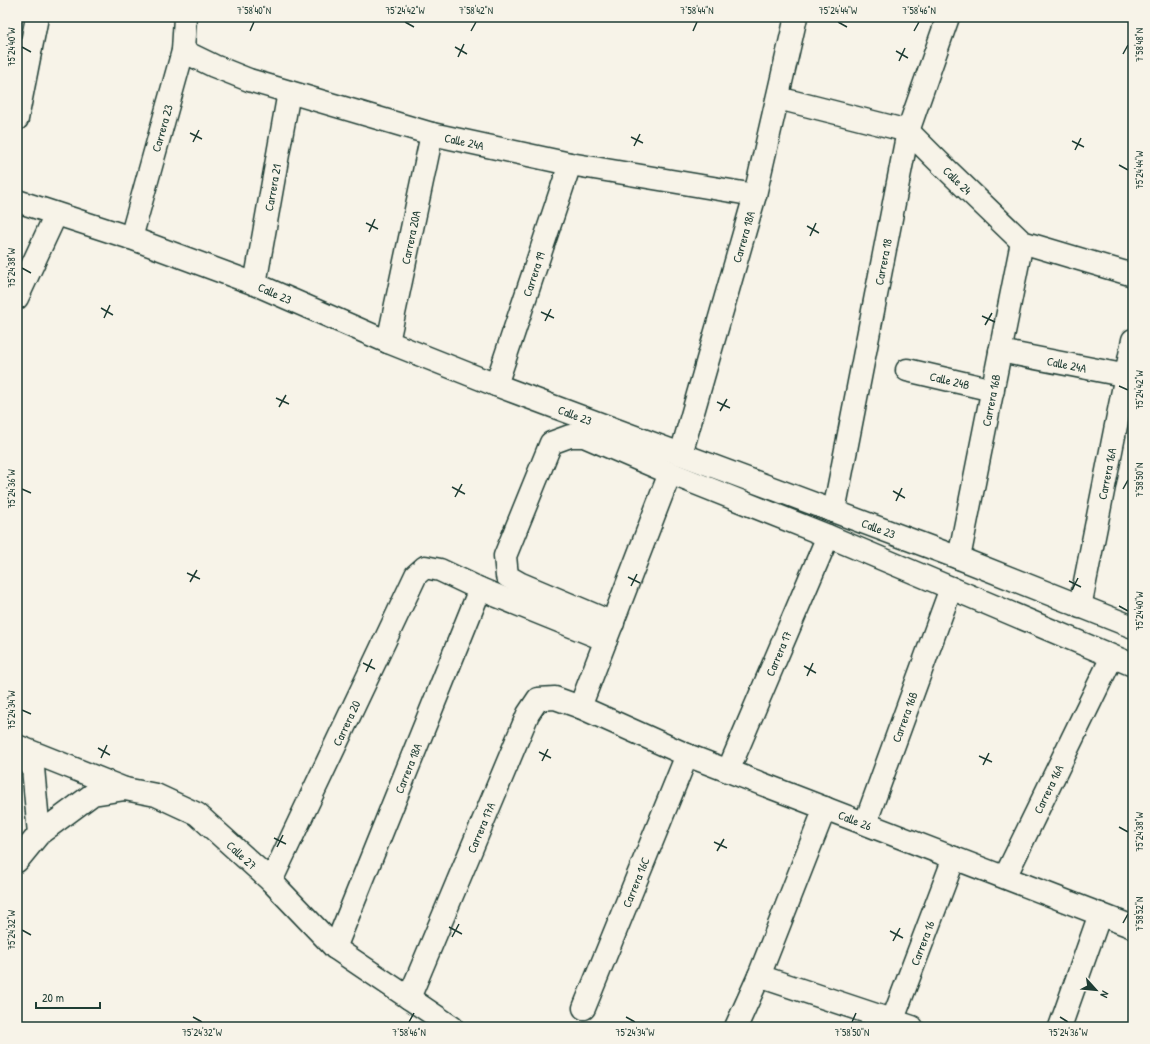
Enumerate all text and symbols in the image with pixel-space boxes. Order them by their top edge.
text: 7°58'40"N [237,4,271,17]
text: 75°24'42"W [385,4,425,17]
text: 7°58'42"N [459,4,493,17]
text: 7°58'44"N [680,4,714,17]
text: 75°24'44"W [819,4,858,17]
text: 7°58'46"N [902,4,936,17]
text: 75°24'40"W [5,27,18,67]
text: 7°58'48"N [1133,28,1146,62]
street label: Carrera 23 [147,103,176,154]
street label: Calle 24A [443,128,486,154]
text: 75°24'44"W [1133,150,1146,189]
street label: Calle 24 [940,162,976,198]
street label: Carrera 21 [260,163,285,212]
street label: Carrera 20A [396,209,424,266]
street label: Carrera 18A [728,209,759,264]
street label: Carrera 18 [870,237,895,286]
text: 75°24'38"W [5,247,18,288]
street label: Carrera 19 [518,249,549,299]
street label: Calle 23 [256,278,295,308]
street label: Calle 24A [1045,352,1088,376]
street label: Calle 24B [928,367,971,393]
text: 75°24'42"W [1133,370,1146,410]
street label: Carrera 16B [977,373,1004,428]
street label: Calle 23 [556,400,595,429]
street label: Carrera 16A [1093,446,1120,501]
text: 7°58'50"N [1133,463,1146,497]
text: 75°24'36"W [5,469,18,509]
street label: Calle 23 [859,514,898,542]
text: 75°24'40"W [1133,591,1146,631]
street label: Carrera 17 [761,628,795,679]
street label: Carrera 16B [887,689,921,745]
text: 75°24'34"W [5,690,18,730]
street label: Carrera 20 [328,697,364,748]
street label: Carrera 18A [390,740,425,796]
street label: Carrera 16A [1029,761,1067,816]
street label: Carrera 17A [462,799,499,855]
street label: Calle 26 [836,806,874,834]
text: 75°24'38"W [1133,811,1146,852]
street label: Calle 27 [223,837,261,873]
street label: Carrera 16C [617,854,653,910]
text: 7°58'52"N [1133,897,1146,931]
text: 75°24'32"W [5,909,18,950]
street label: Carrera 16 [906,918,938,968]
north arrow [1076,970,1116,1010]
scale bar [36,984,100,1010]
text: 20 m [42,989,64,1006]
text: N [1097,989,1112,1000]
text: 75°24'32"W [182,1026,223,1039]
text: 7°58'46"N [392,1026,426,1039]
text: 75°24'34"W [616,1026,655,1039]
text: 7°58'50"N [835,1026,869,1039]
text: 75°24'36"W [1048,1026,1088,1039]

